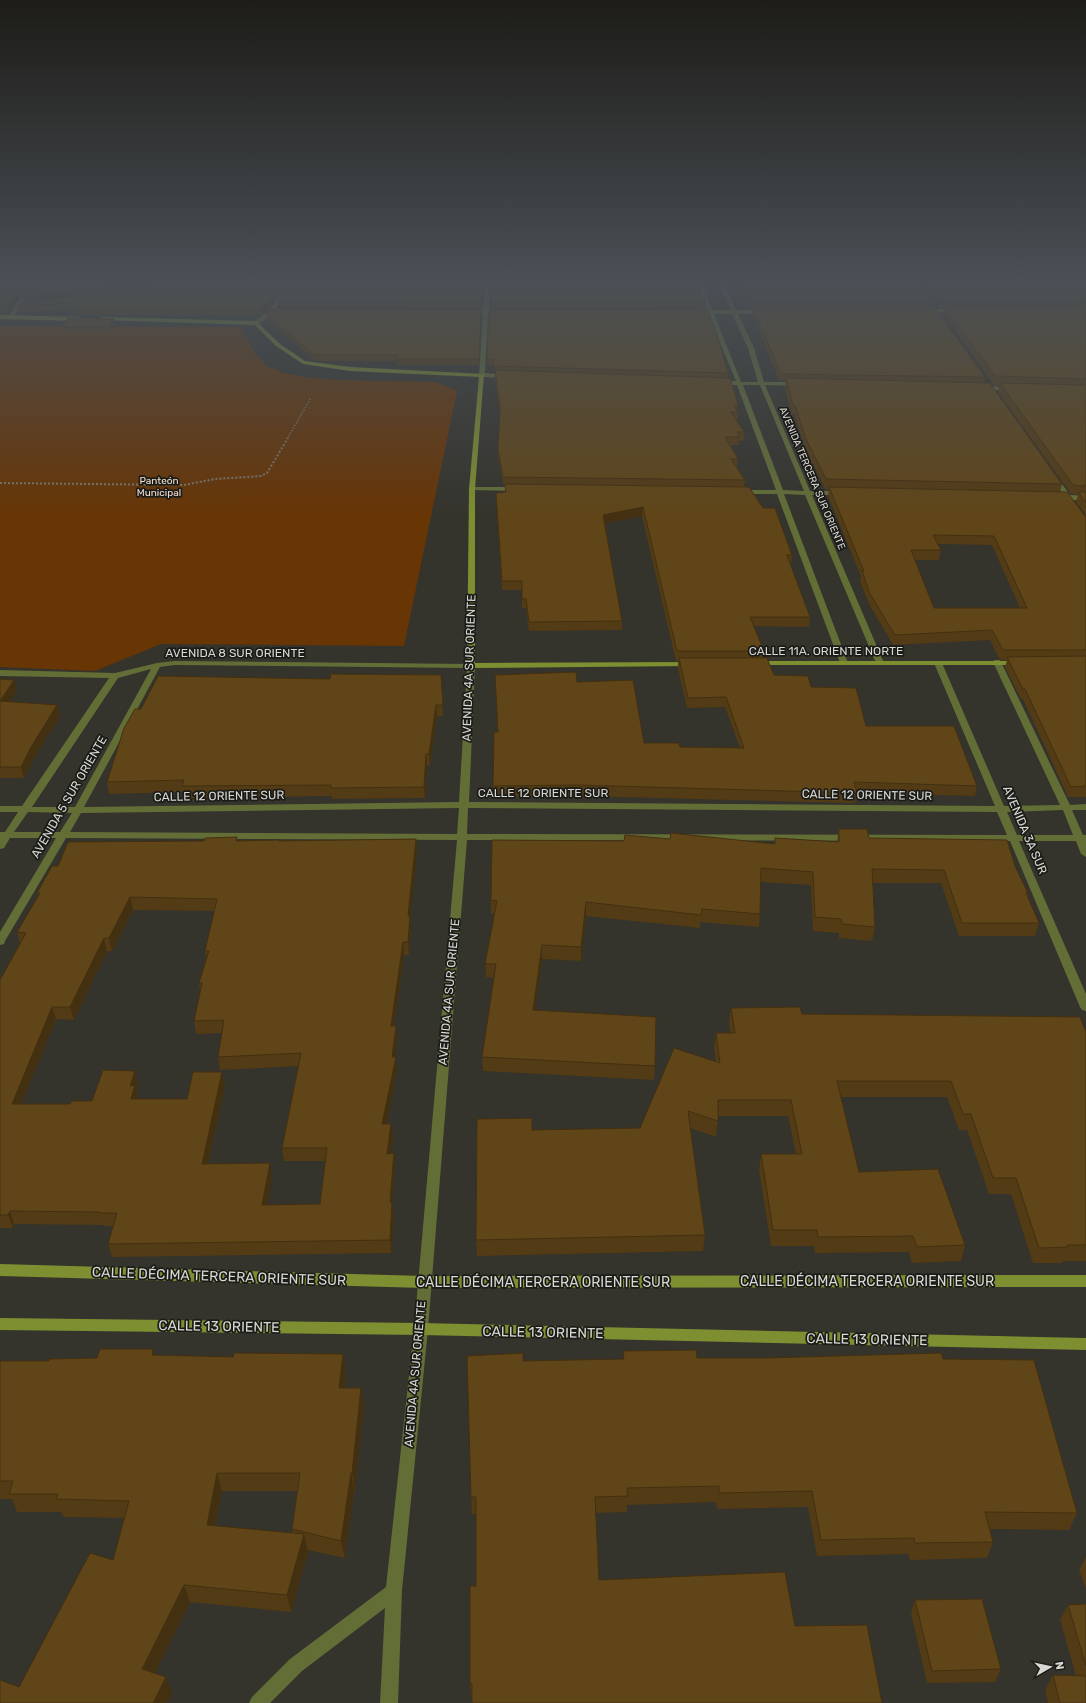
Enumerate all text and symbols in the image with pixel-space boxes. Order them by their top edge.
street label: AVENIDA TERCERA SUR ORIENTE [777,405,848,551]
park label: Panteón Municipal [137,475,181,499]
street label: AVENIDA 4A SUR ORIENTE [459,594,479,742]
street label: CALLE 11A. ORIENTE NORTE [749,644,903,658]
street label: AVENIDA 8 SUR ORIENTE [165,646,305,660]
street label: AVENIDA 5 SUR ORIENTE [28,733,110,861]
street label: AVENIDA 3A SUR [1000,784,1050,876]
street label: CALLE 12 ORIENTE SUR [478,786,608,800]
street label: CALLE 12 ORIENTE SUR [802,787,933,803]
street label: CALLE 12 ORIENTE SUR [154,788,285,804]
street label: AVENIDA 4A SUR ORIENTE [436,918,462,1066]
street label: CALLE DÉCIMA TERCERA ORIENTE SUR [92,1263,346,1289]
street label: CALLE DÉCIMA TERCERA ORIENTE SUR [740,1272,994,1290]
street label: CALLE DÉCIMA TERCERA ORIENTE SUR [416,1273,670,1291]
street label: AVENIDA 4A SUR ORIENTE [402,1300,428,1448]
street label: CALLE 13 ORIENTE [158,1317,280,1336]
street label: CALLE 13 ORIENTE [482,1323,604,1342]
street label: CALLE 13 ORIENTE [806,1330,928,1349]
north arrow [1030,1647,1070,1687]
text: N [1052,1661,1066,1671]

